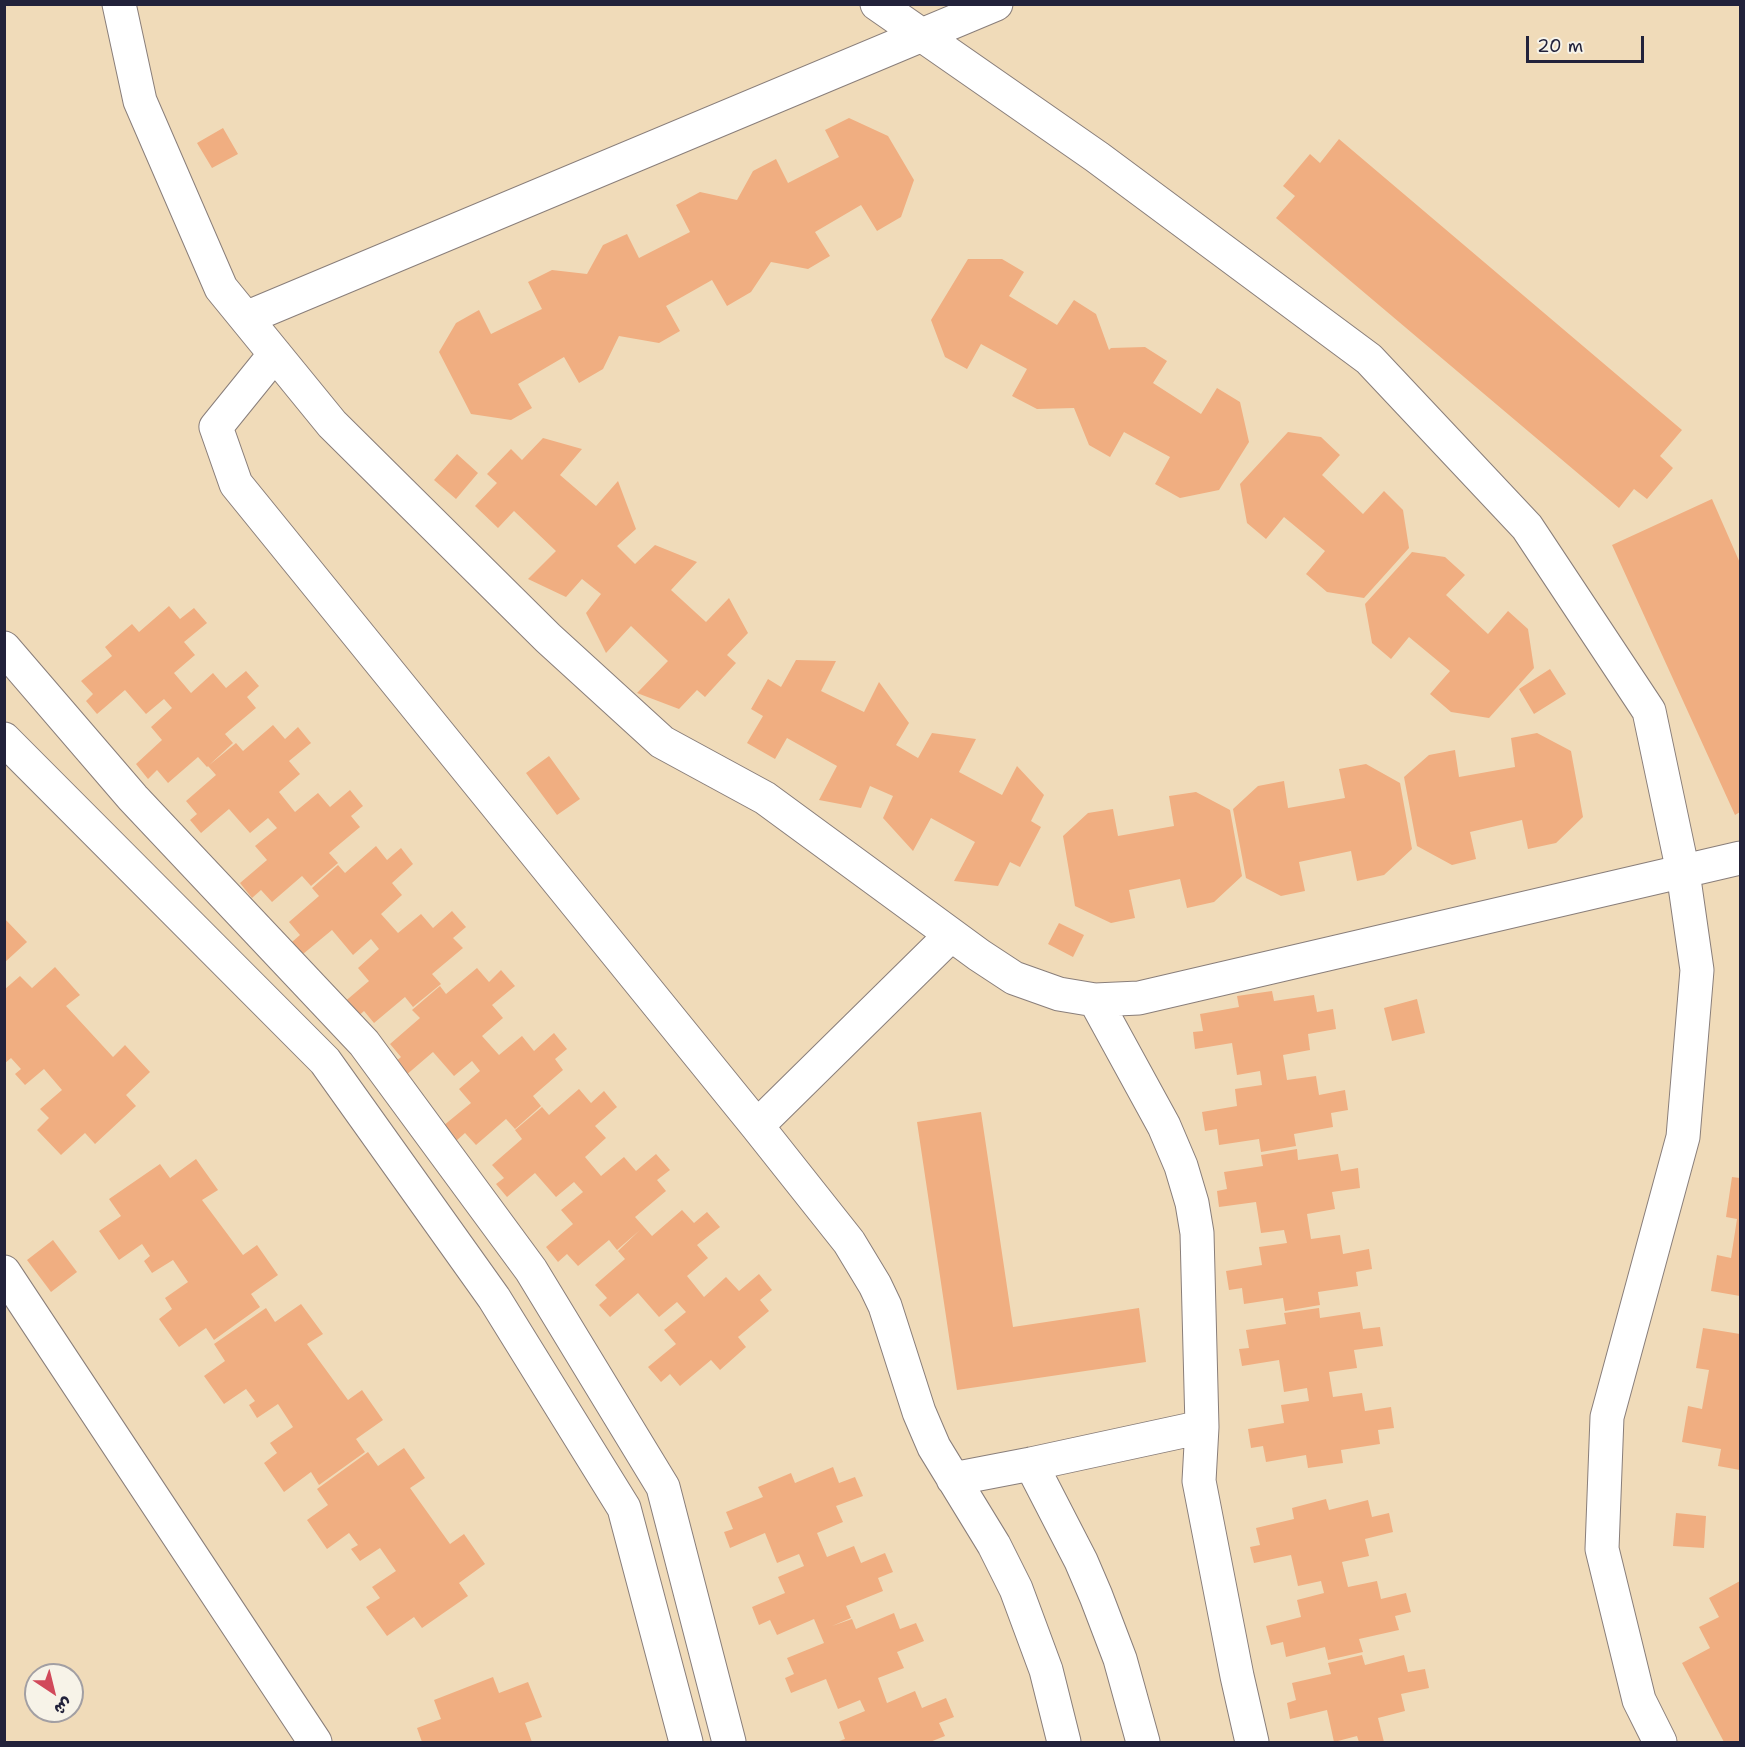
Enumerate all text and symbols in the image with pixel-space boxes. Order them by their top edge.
scale bar [1529,24,1648,62]
text: 20 m [1537,34,1583,58]
north arrow [24,1663,84,1723]
text: ش [50,1693,77,1720]

